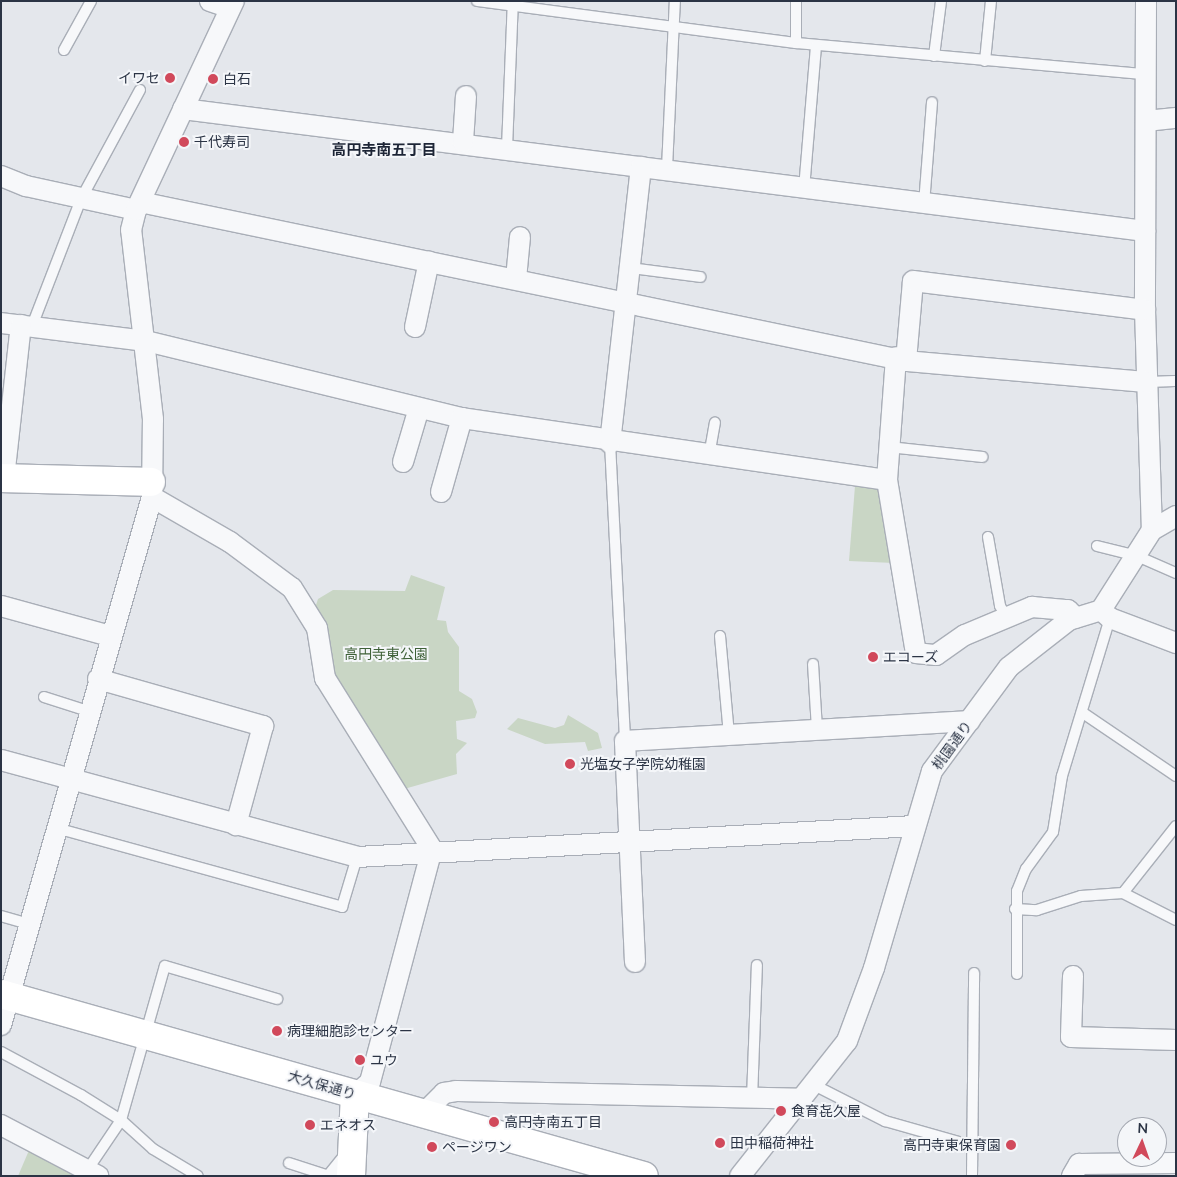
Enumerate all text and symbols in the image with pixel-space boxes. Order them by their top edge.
place label: イワセ [118,70,160,86]
place label: 白石 [223,71,251,87]
marker: イワセ [164,72,176,84]
marker: 白石 [207,73,219,85]
place label: 千代寿司 [194,134,250,150]
marker: 千代寿司 [178,136,190,148]
district label: 高円寺南五丁目 [332,141,436,159]
park label: 高円寺東公園 [344,646,428,662]
place label: エコーズ [883,649,939,665]
marker: エコーズ [867,651,879,663]
street label: 桃園通り [929,717,975,773]
place label: 光塩女子学院幼稚園 [580,756,706,772]
marker: 光塩女子学院幼稚園 [564,758,576,770]
place label: 病理細胞診センター [287,1023,413,1039]
marker: 病理細胞診センター [271,1025,283,1037]
place label: ユウ [370,1052,398,1068]
marker: ユウ [354,1054,366,1066]
street label: 大久保通り [286,1067,358,1103]
place label: 食育㐂久屋 [791,1103,861,1119]
marker: 食育㐂久屋 [775,1105,787,1117]
place label: 高円寺南五丁目 [504,1114,602,1130]
marker: 高円寺南五丁目 [488,1116,500,1128]
place label: エネオス [320,1117,376,1133]
north arrow [1117,1117,1167,1167]
marker: エネオス [304,1119,316,1131]
text: N [1137,1119,1148,1137]
place label: 田中稲荷神社 [730,1135,814,1151]
marker: 田中稲荷神社 [714,1137,726,1149]
place label: 高円寺東保育園 [903,1137,1001,1153]
place label: ページワン [442,1139,512,1155]
marker: 高円寺東保育園 [1005,1139,1017,1151]
marker: ページワン [426,1141,438,1153]

